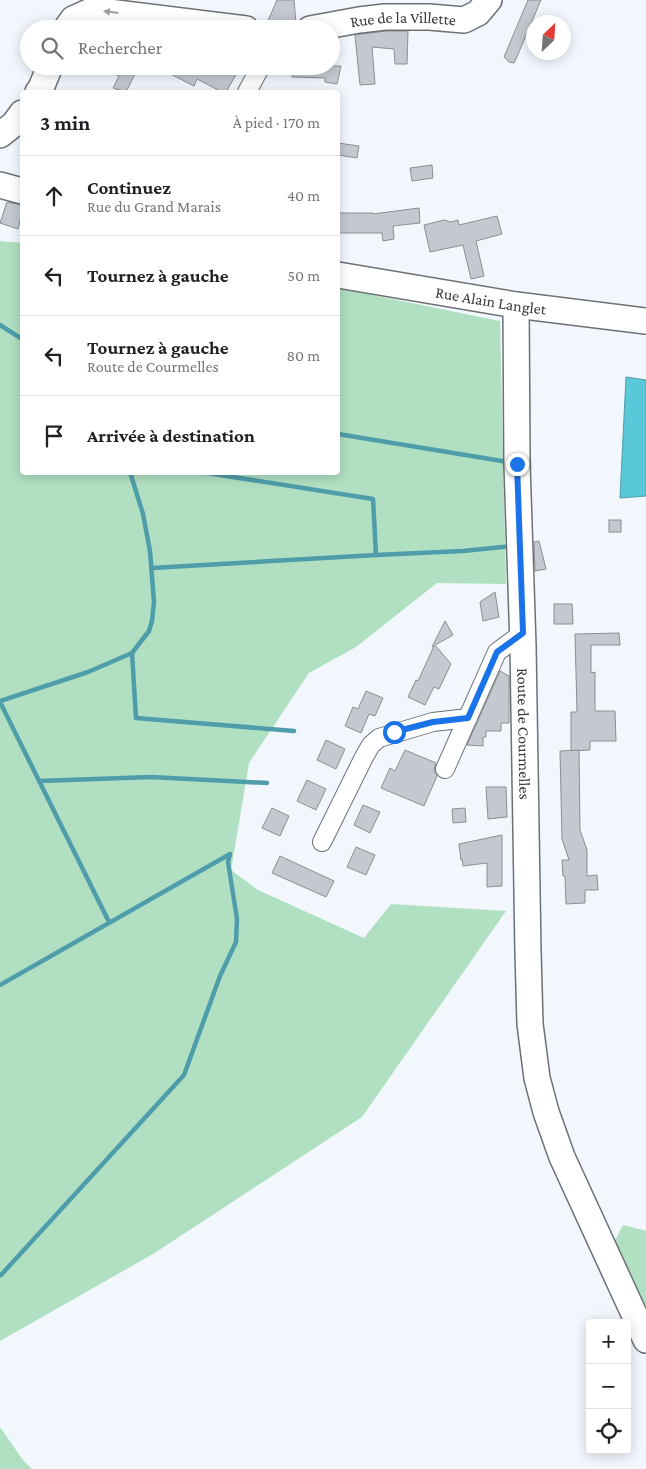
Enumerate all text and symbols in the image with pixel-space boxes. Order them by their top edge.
one-way arrow [102,8,118,16]
street label: Rue de la Villette [349,8,457,30]
north arrow [526,15,571,60]
search box [20,20,340,75]
icon: search [38,34,66,62]
text: Rechercher [78,37,162,58]
text: 3 min [40,111,90,135]
text: À pied · 170 m [233,114,320,131]
text: Continuez [87,177,171,198]
icon: ahead [40,182,68,210]
text: 40 m [287,187,320,204]
text: Rue du Grand Marais [87,198,221,215]
icon: left [40,262,68,290]
text: Tournez à gauche [87,265,229,286]
text: 50 m [288,267,320,284]
street label: Rue Alain Langlet [434,283,548,317]
text: Tournez à gauche [87,337,229,358]
icon: left [40,342,68,370]
text: 80 m [286,347,320,364]
text: Route de Courmelles [87,358,219,375]
icon: arrive [40,422,68,450]
text: Arrivée à destination [87,425,255,446]
route end [506,453,529,476]
street label: Route de Courmelles [515,668,534,800]
route start [383,721,406,744]
map controls [586,1319,631,1454]
button: + [586,1319,631,1364]
button: − [586,1364,631,1409]
button: locate [586,1409,631,1454]

